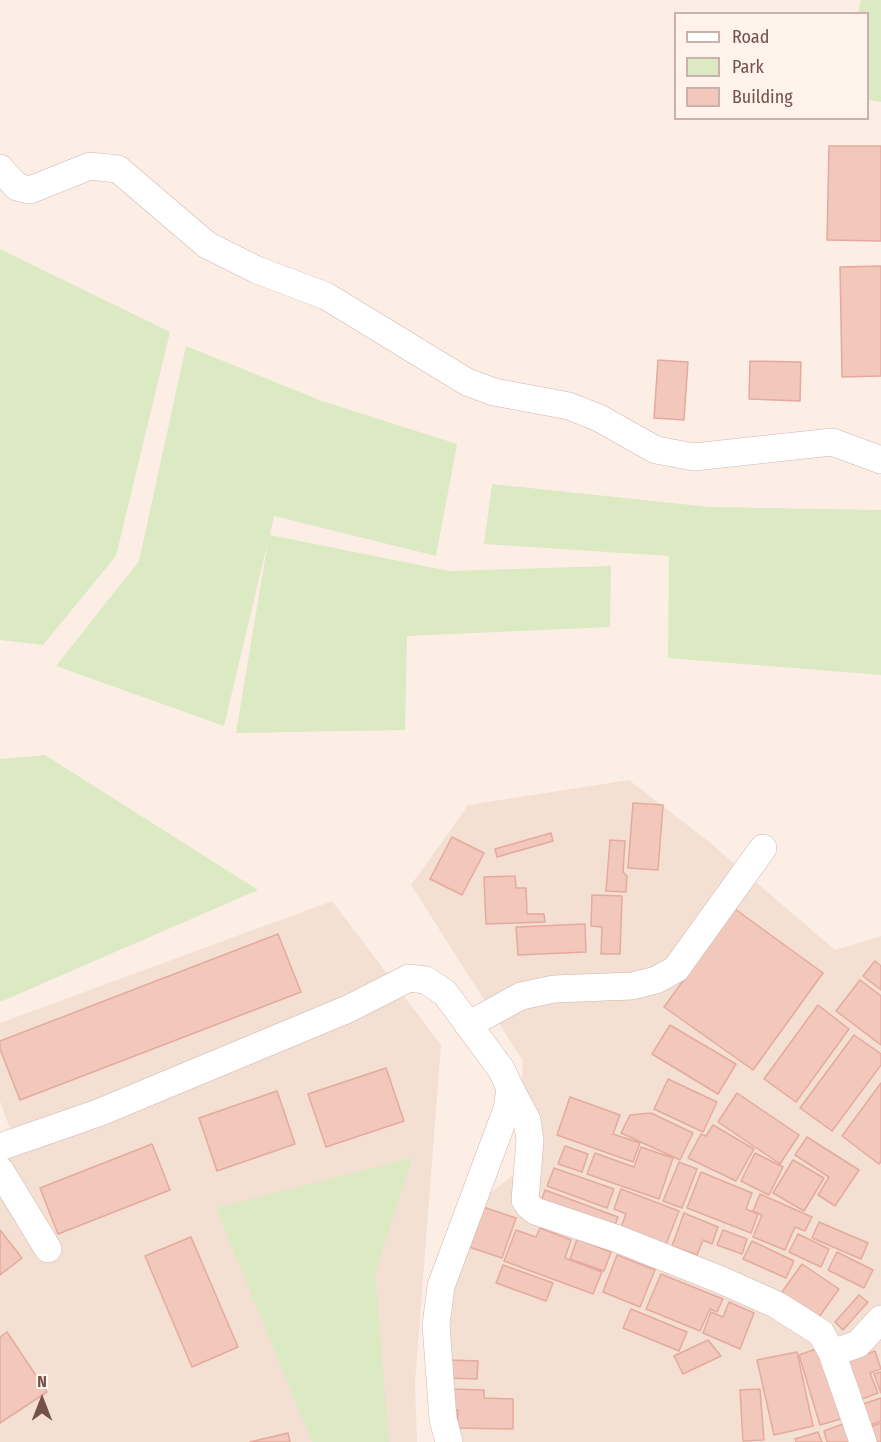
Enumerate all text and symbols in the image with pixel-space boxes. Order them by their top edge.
legend [674,12,869,120]
text: Road [732,26,769,48]
text: Park [732,56,764,78]
text: Building [732,86,793,108]
north arrow [12,1370,72,1430]
text: N [37,1372,47,1391]

